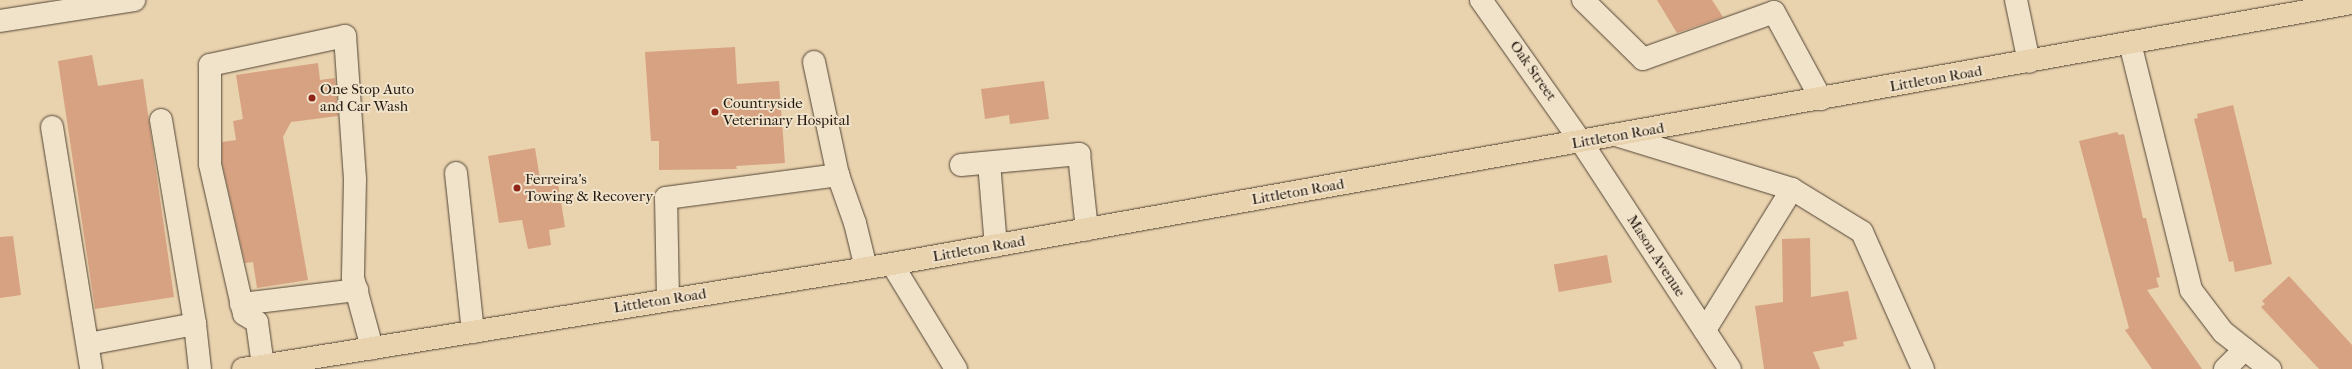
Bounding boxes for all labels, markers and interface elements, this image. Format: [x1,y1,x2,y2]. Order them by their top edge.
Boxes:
street label: Oak Street [1506,37,1560,105]
street label: Littleton Road [1888,62,1984,96]
place label: One Stop Auto and Car Wash [320,80,414,115]
marker: One Stop Auto and Car Wash [307,93,317,103]
place label: Countryside Veterinary Hospital [723,94,850,129]
marker: Countryside Veterinary Hospital [710,107,720,117]
street label: Littleton Road [1570,119,1666,153]
place label: Ferreira's Towing & Recovery [525,170,653,205]
street label: Littleton Road [1250,175,1346,209]
marker: Ferreira's Towing & Recovery [512,183,522,193]
street label: Mason Avenue [1623,212,1689,300]
street label: Littleton Road [931,232,1027,266]
street label: Littleton Road [612,285,708,317]

